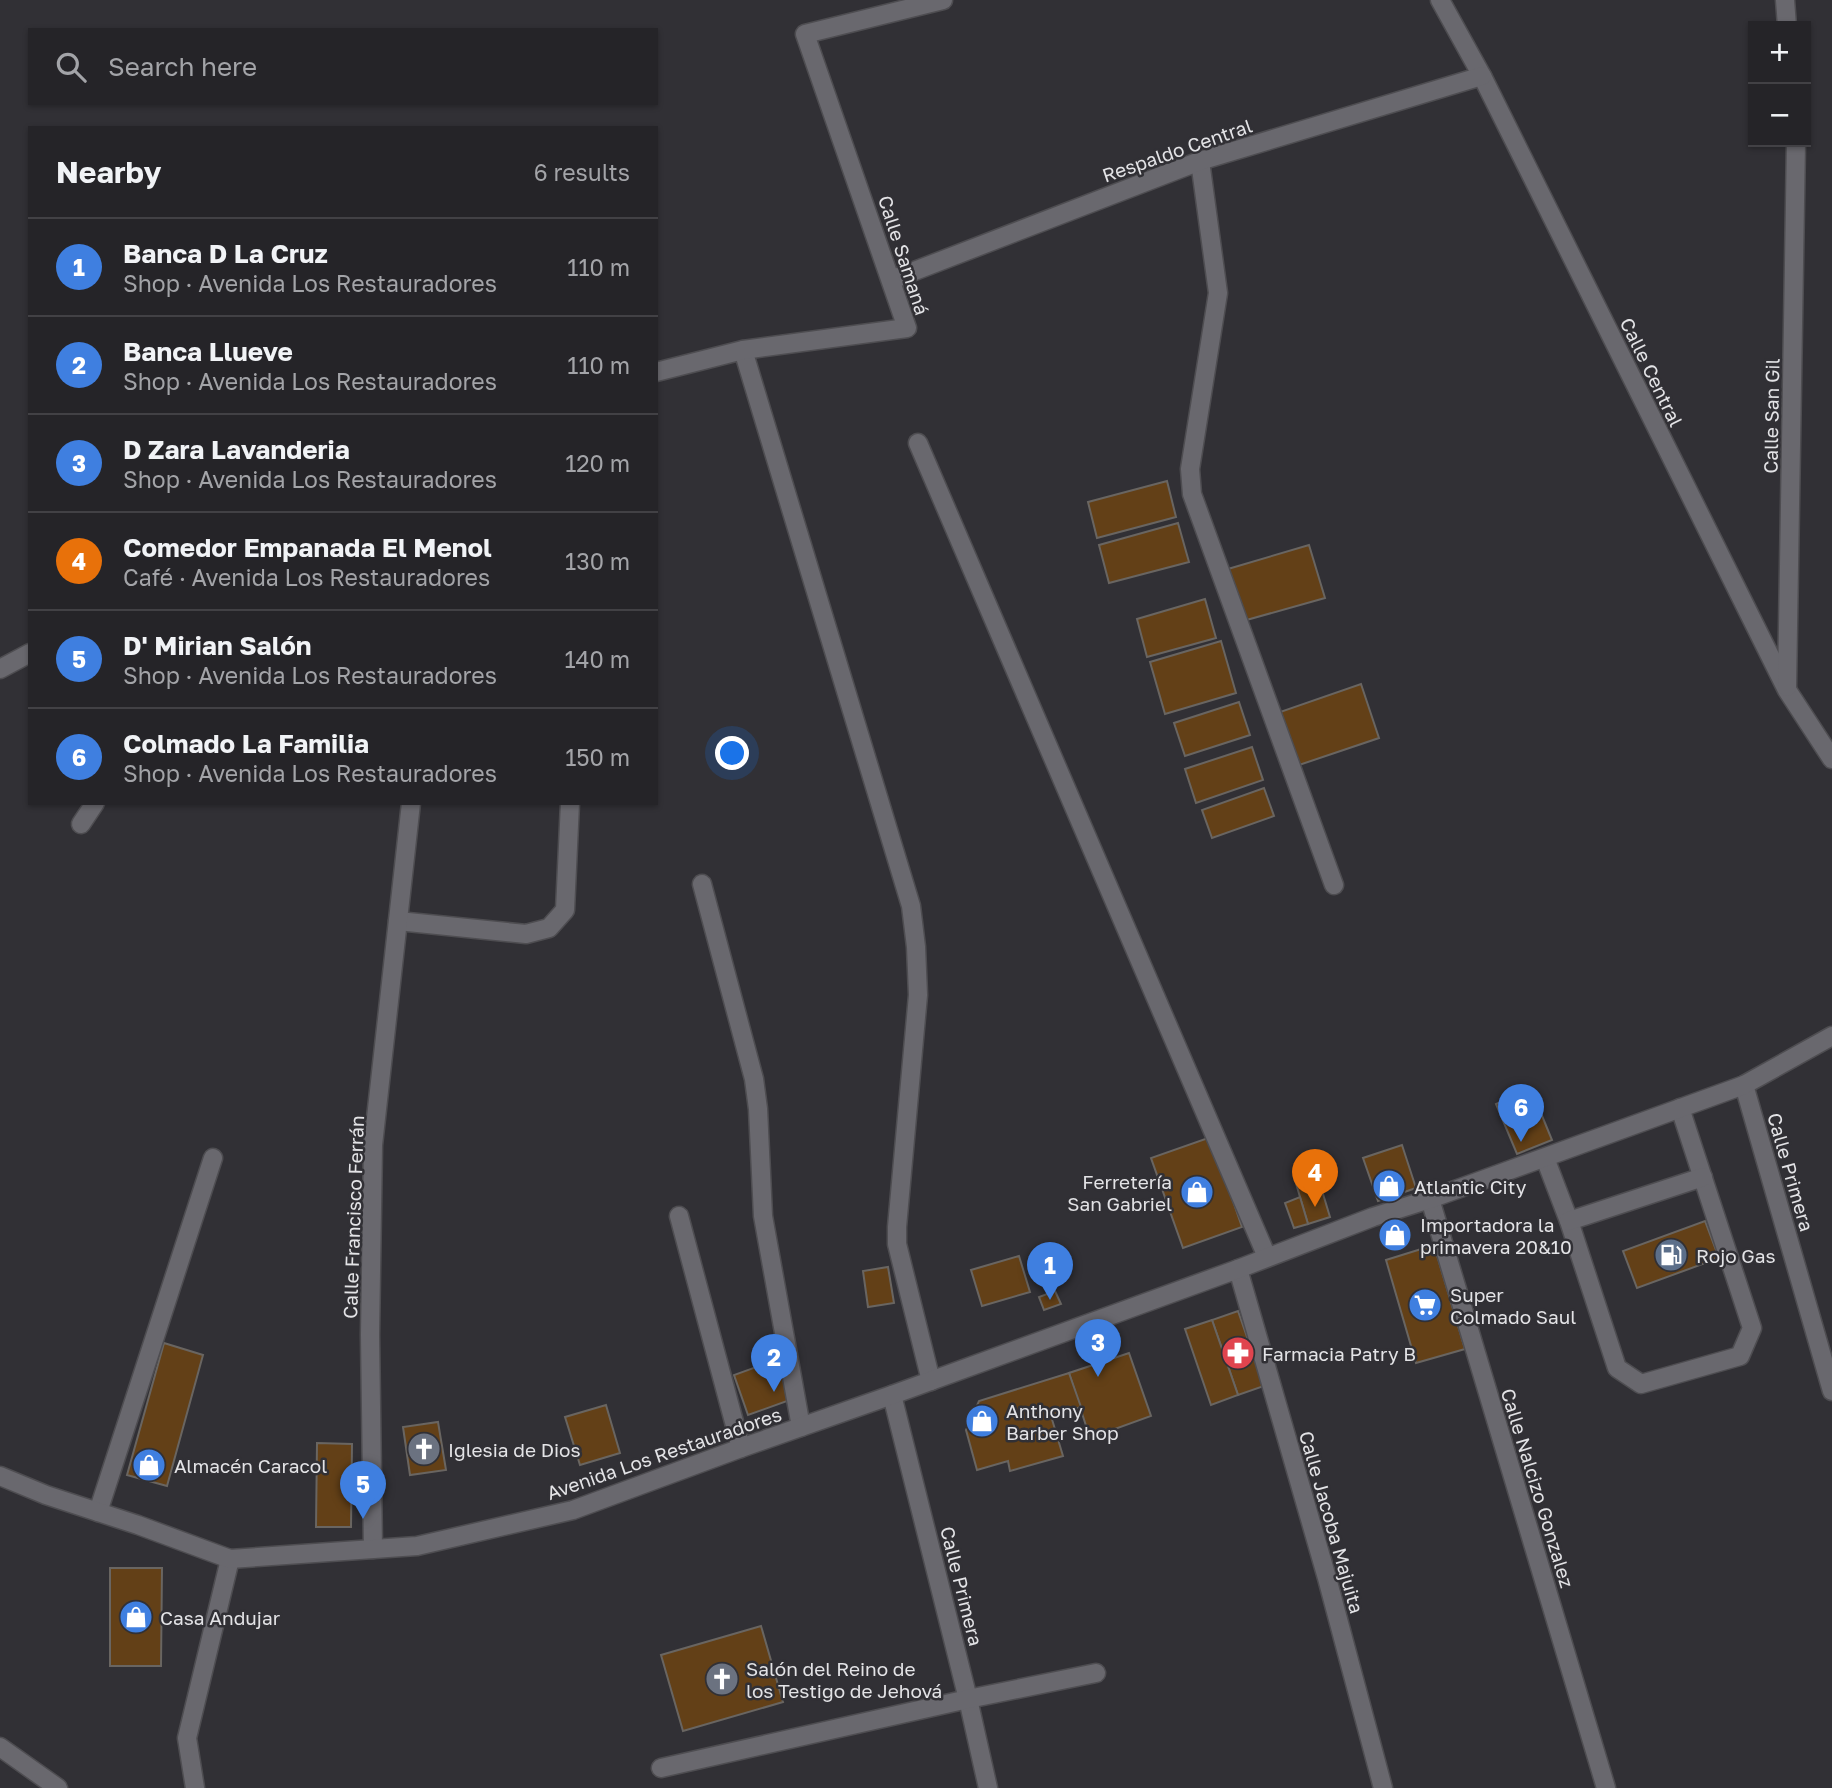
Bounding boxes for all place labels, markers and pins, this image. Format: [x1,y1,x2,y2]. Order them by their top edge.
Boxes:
pin: 6 [1498,1084,1544,1142]
pin: 4 [1292,1149,1338,1207]
shop icon: Atlantic City [1370,1167,1408,1205]
place label: Ferretería San Gabriel [1067,1170,1172,1215]
shop icon: Ferretería San Gabriel [1178,1173,1216,1211]
place label: Atlantic City [1414,1175,1527,1198]
place label: Importadora la primavera 20&10 [1420,1213,1572,1258]
shop icon: Importadora la primavera 20&10 [1376,1216,1414,1254]
fuel station icon: Rojo Gas [1652,1236,1690,1274]
pin: 1 [1027,1242,1073,1300]
place label: Rojo Gas [1696,1244,1776,1267]
place label: Super Colmado Saul [1450,1283,1576,1328]
supermarket icon: Super Colmado Saul [1406,1286,1444,1324]
pin: 3 [1075,1319,1121,1377]
pin: 2 [751,1334,797,1392]
pharmacy icon: Farmacia Patry B [1219,1334,1257,1372]
place label: Farmacia Patry B [1262,1342,1416,1365]
place label: Anthony Barber Shop [1006,1399,1119,1444]
shop icon: Anthony Barber Shop [963,1402,1001,1440]
church icon: Iglesia de Dios [405,1430,443,1468]
place label: Iglesia de Dios [448,1438,581,1461]
shop icon: Almacén Caracol [130,1446,168,1484]
place label: Almacén Caracol [174,1454,327,1477]
pin: 5 [340,1461,386,1519]
shop icon: Casa Andujar [117,1598,155,1636]
place label: Casa Andujar [160,1606,281,1629]
place label: Salón del Reino de los Testigo de Jehová [746,1657,942,1702]
church icon: Salón del Reino de los Testigo de Jehová [703,1660,741,1698]

